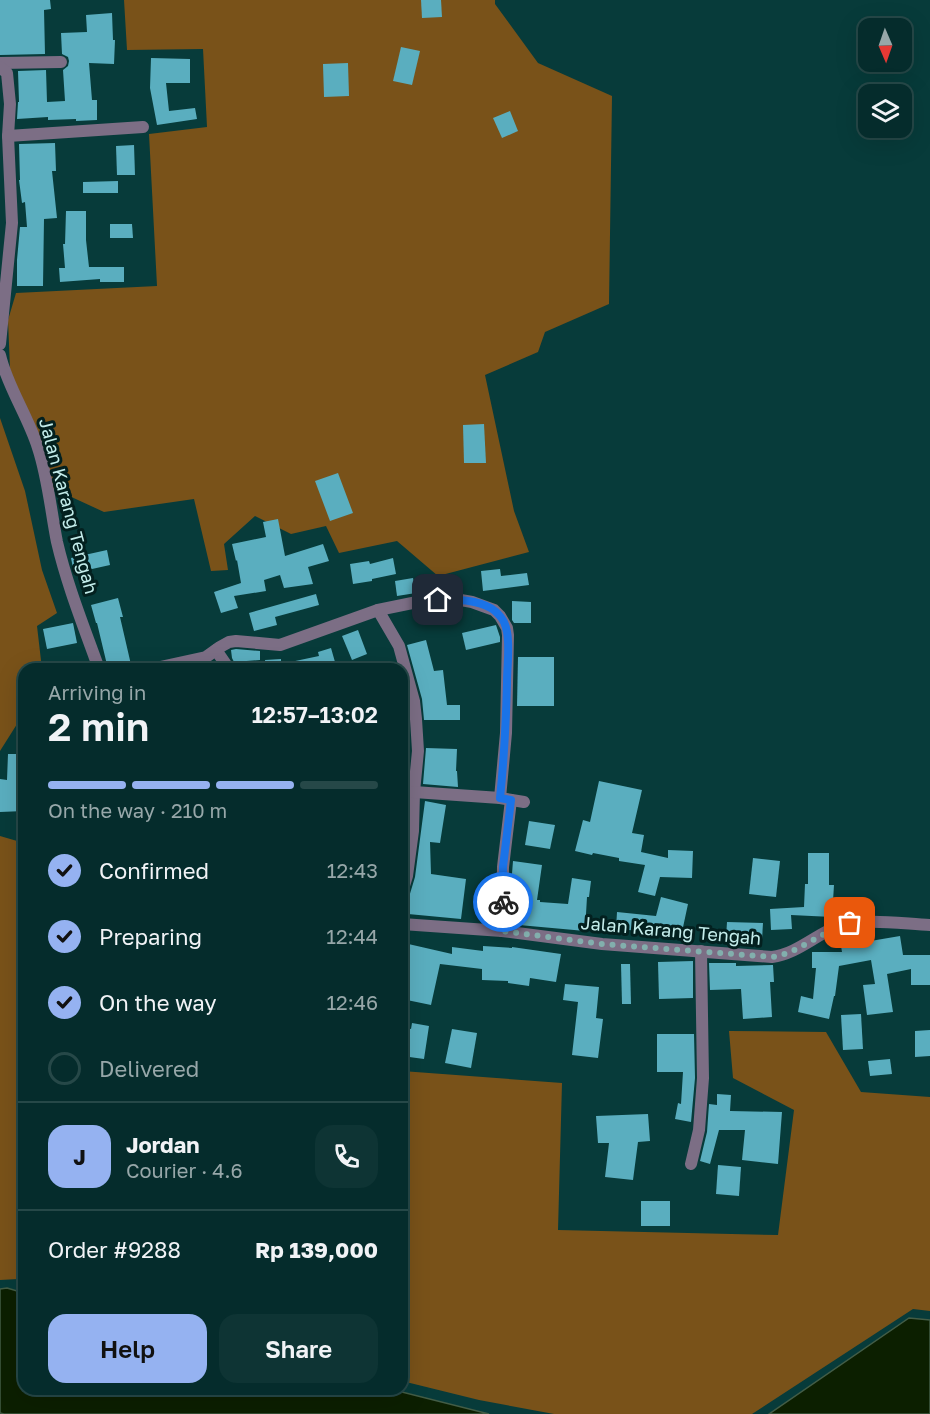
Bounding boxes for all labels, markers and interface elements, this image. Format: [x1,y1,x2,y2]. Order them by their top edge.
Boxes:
north arrow [858,18,912,72]
map controls [858,18,912,138]
button: layers [858,84,912,138]
street label: Jalan Karang Tengah [35,416,103,596]
pin [412,574,463,625]
icon: home [421,583,454,616]
text: Arriving in [48,680,146,704]
text: 12:57–13:02 [252,701,378,728]
text: 2 min [48,703,149,750]
text: On the way · 210 m [48,798,227,822]
icon: check [48,854,81,887]
text: Confirmed [99,857,209,884]
text: 12:43 [327,858,378,882]
courier [473,872,533,932]
icon: bike [487,886,520,919]
pin [824,897,875,948]
icon: bag [833,906,866,939]
street label: Jalan Karang Tengah [580,911,762,949]
icon: check [48,920,81,953]
text: Preparing [99,923,202,950]
text: 12:44 [326,924,378,948]
icon: check [48,986,81,1019]
text: On the way [99,989,217,1016]
text: 12:46 [326,990,378,1014]
text: Delivered [99,1055,199,1082]
button: phone [315,1125,378,1188]
text: Jordan [126,1131,200,1158]
text: J [73,1143,86,1170]
text: Courier · 4.6 [126,1158,243,1182]
text: Order #9288 [48,1236,181,1263]
text: Rp 139,000 [255,1236,378,1263]
button: Help [48,1314,207,1383]
button: Share [219,1314,378,1383]

